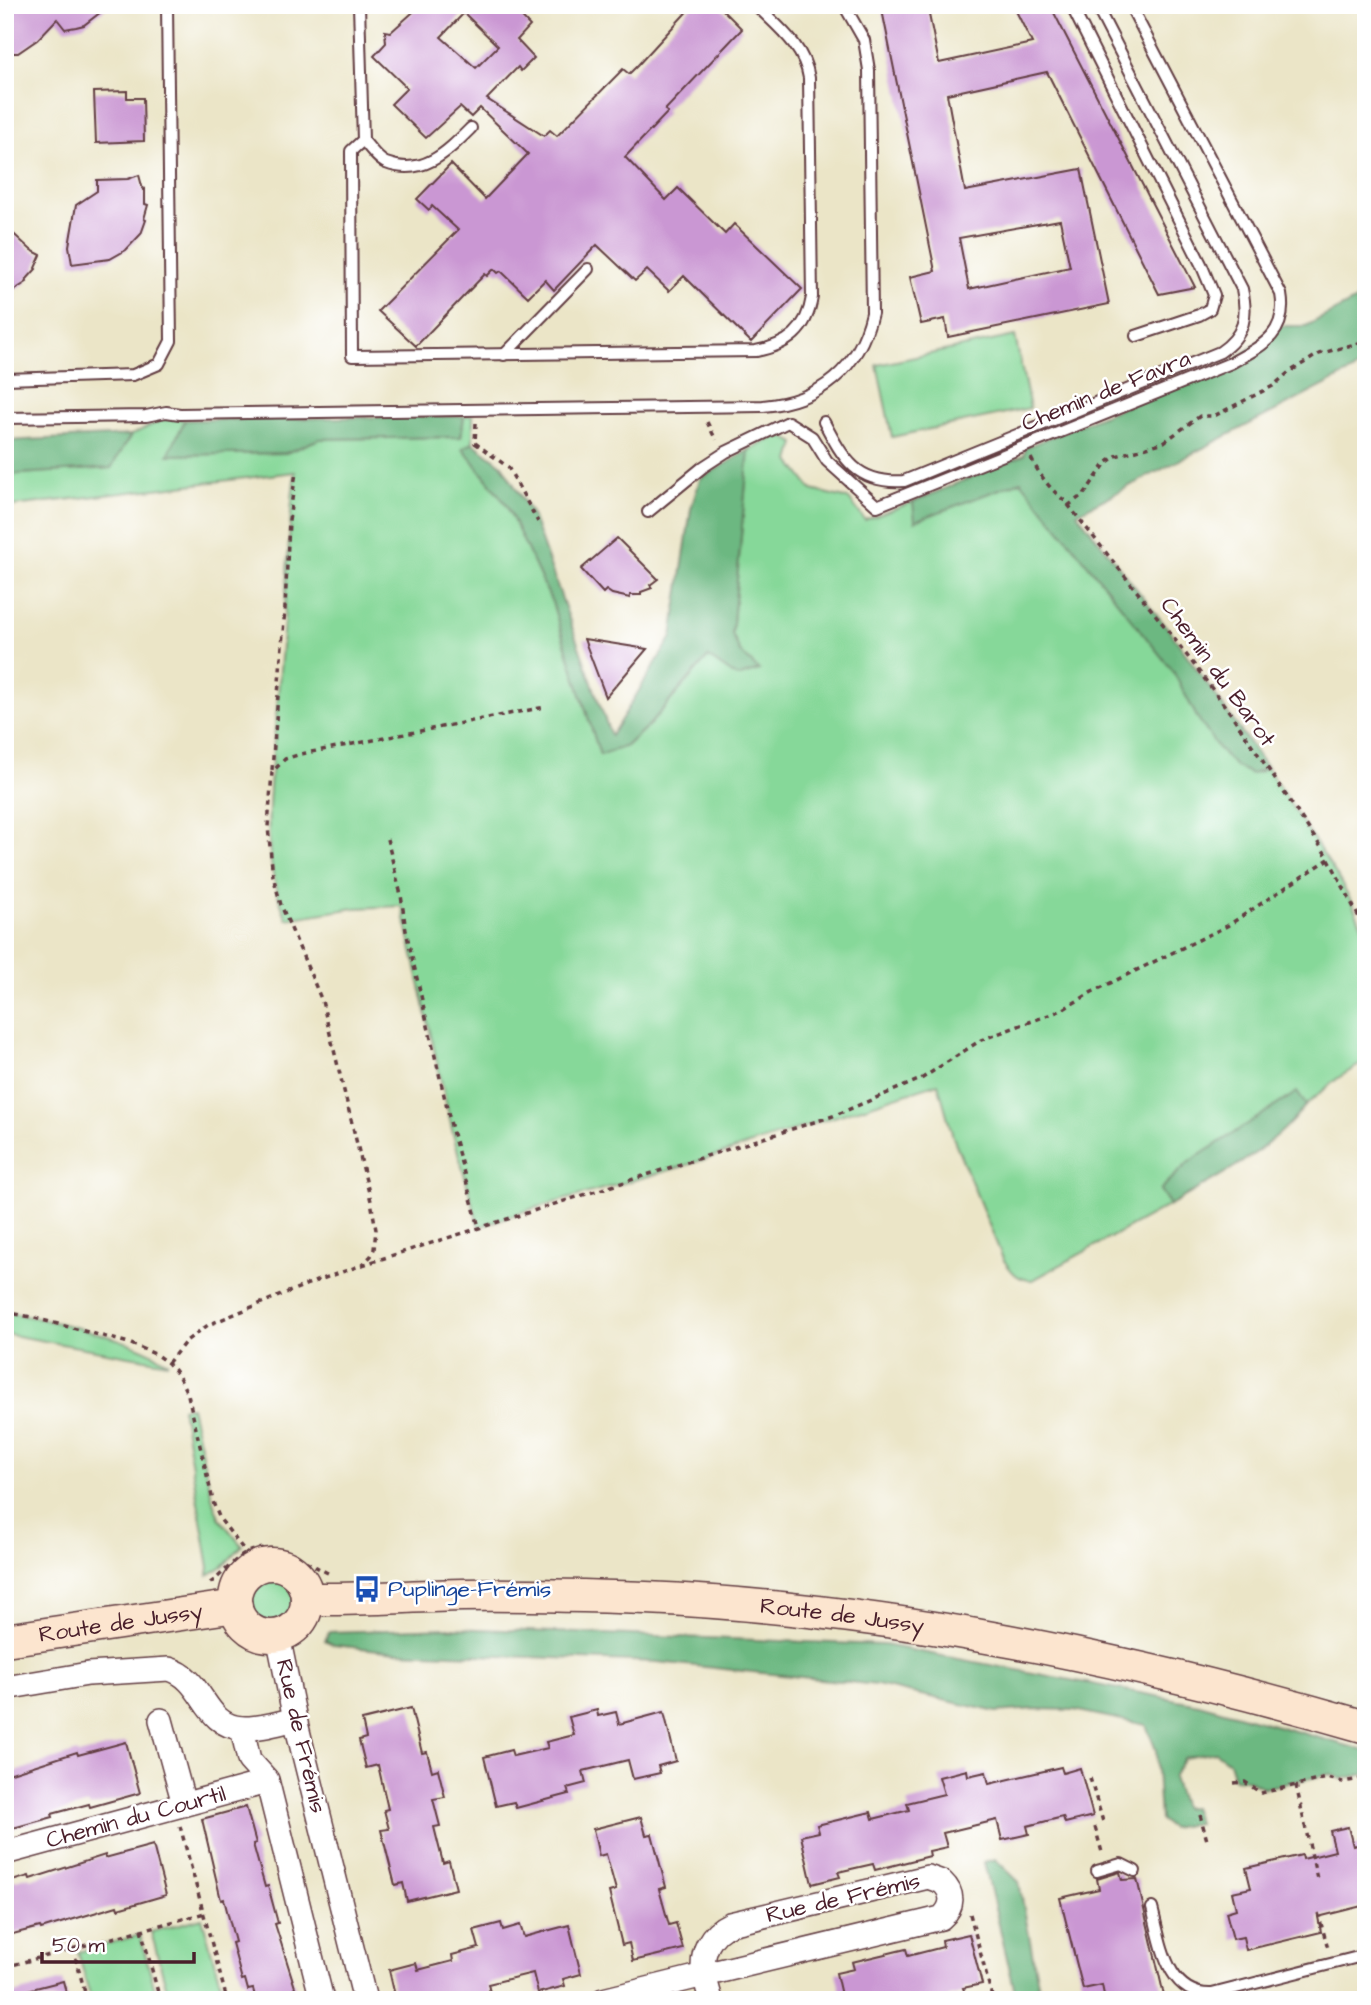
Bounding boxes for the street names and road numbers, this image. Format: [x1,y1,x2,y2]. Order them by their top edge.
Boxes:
street label: Chemin de Favra [1017,342,1196,439]
street label: Chemin du Barot [1153,591,1284,754]
street label: Route de Jussy [759,1590,927,1643]
street label: Route de Jussy [37,1595,205,1651]
street label: Rue de Frémis [268,1656,334,1816]
street label: Chemin du Courtil [43,1778,229,1856]
street label: Rue de Frémis [763,1865,923,1931]

